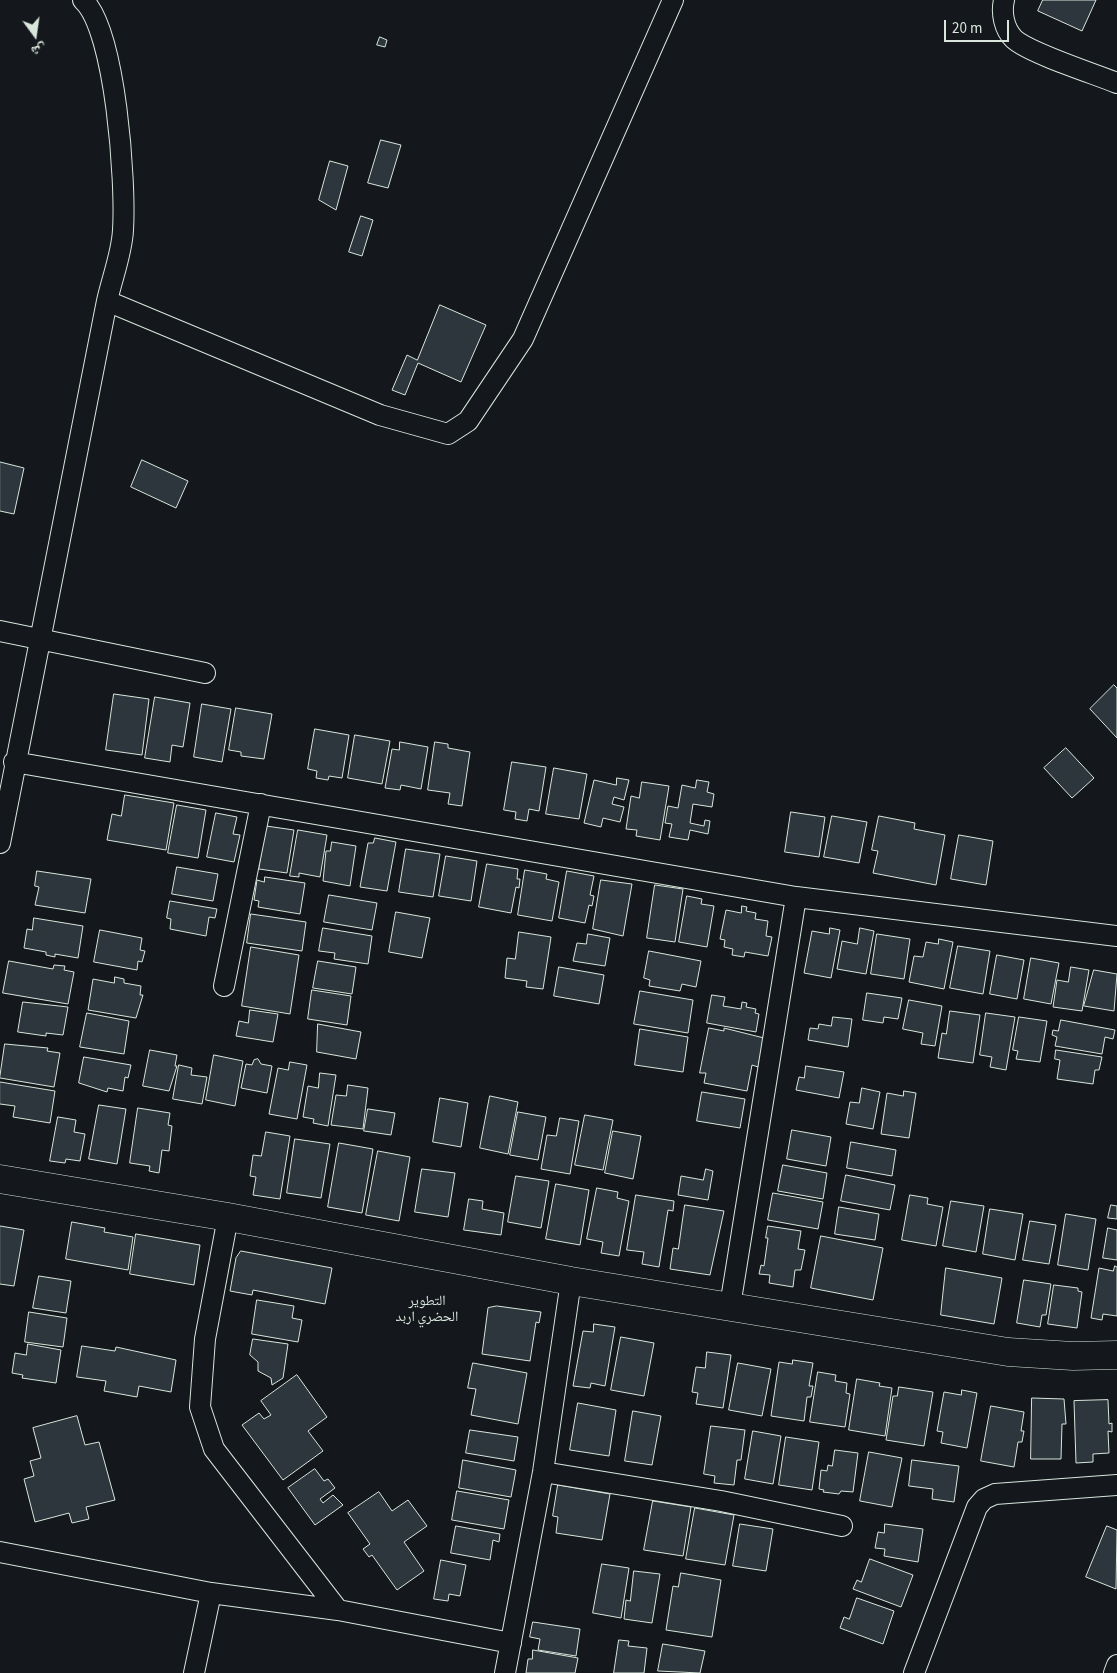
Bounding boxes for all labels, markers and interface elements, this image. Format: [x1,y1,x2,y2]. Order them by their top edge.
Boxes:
north arrow [10,10,60,60]
scale bar [947,10,1012,42]
text: 20 m [952,18,982,39]
text: ش [29,38,48,61]
district label: التطوير الحضري اربد [396,1294,458,1326]

